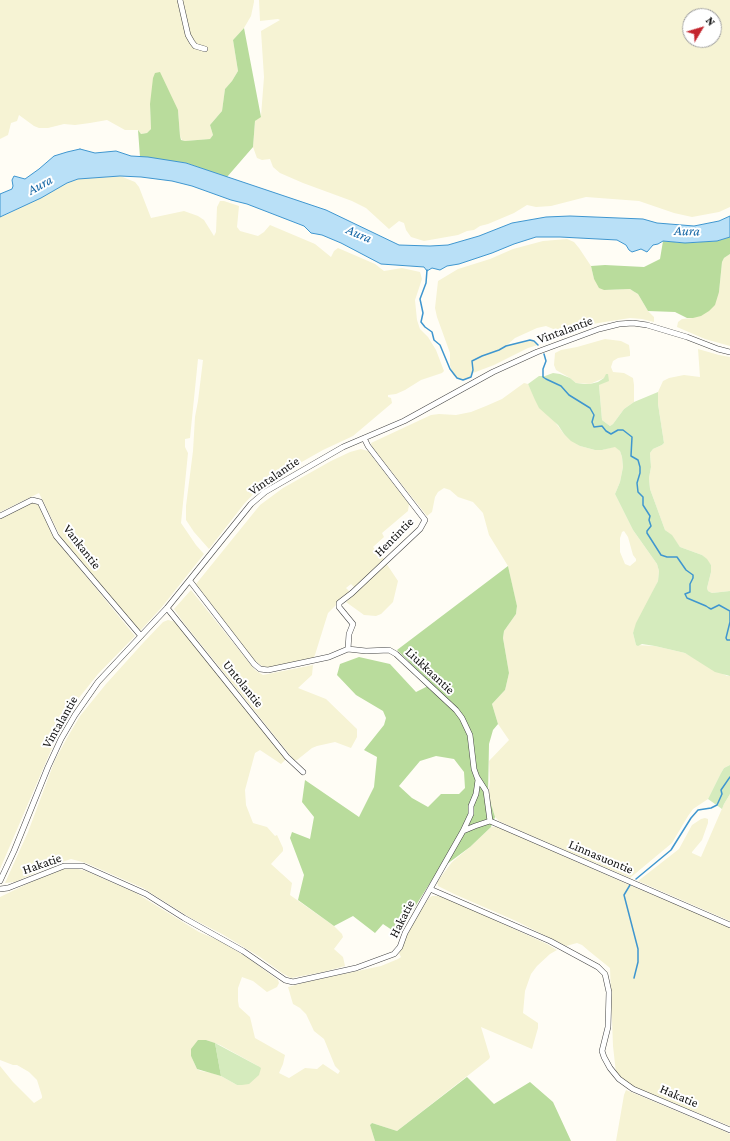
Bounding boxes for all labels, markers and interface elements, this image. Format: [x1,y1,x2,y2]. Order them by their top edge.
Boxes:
north arrow [682,8,722,48]
text: N [704,15,718,28]
water label: Aura [25,171,55,199]
water label: Aura [344,221,374,247]
water label: Aura [674,222,700,240]
street label: Vintalantie [535,313,595,347]
street label: Vintalantie [246,453,302,499]
street label: Hentintie [371,514,417,560]
street label: Vankantie [60,522,104,572]
street label: Liukkaantie [402,644,458,698]
street label: Untolantie [219,657,267,711]
street label: Vintalantie [39,693,81,751]
street label: Linnasuontie [566,836,636,878]
street label: Hakatie [20,850,64,878]
street label: Hakatie [386,898,418,940]
street label: Hakatie [657,1081,701,1111]

